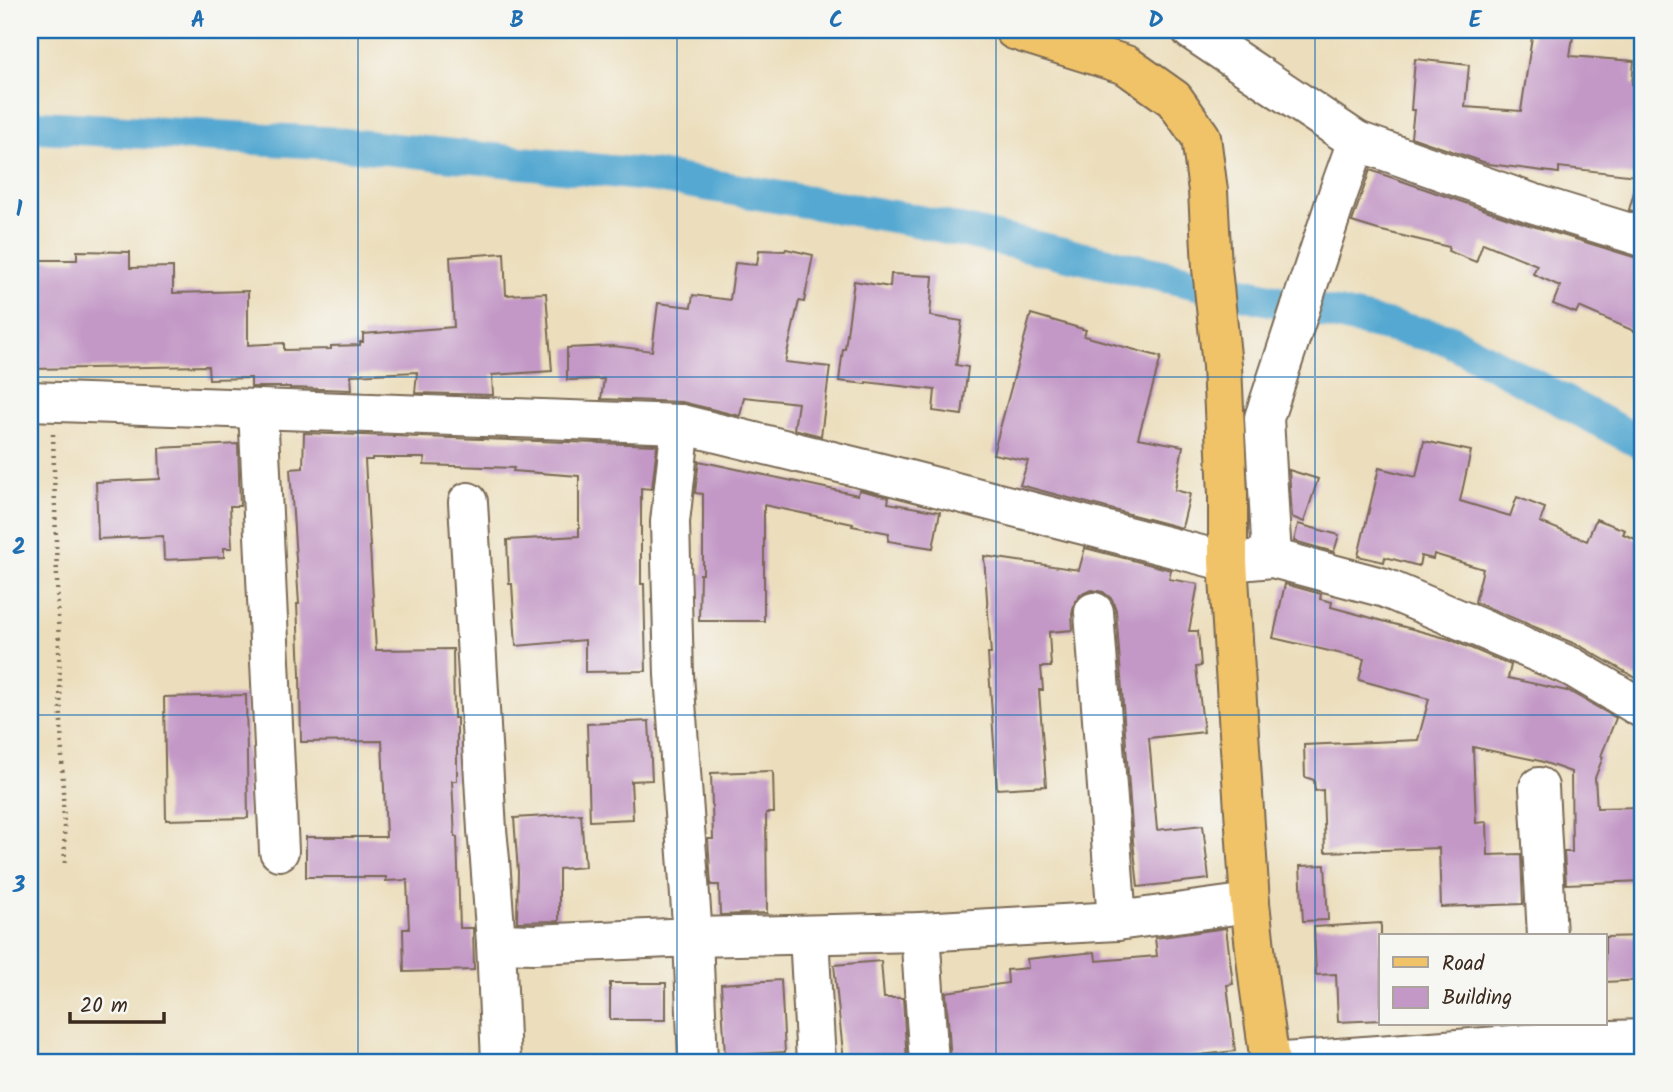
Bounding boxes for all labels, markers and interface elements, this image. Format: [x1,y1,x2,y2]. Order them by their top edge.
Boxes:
text: A [191,3,205,39]
text: B [510,3,524,39]
text: C [829,3,843,39]
text: D [1148,3,1164,39]
text: E [1469,3,1483,39]
text: 1 [16,192,23,228]
text: 2 [12,530,26,566]
text: 3 [12,868,26,904]
legend [1379,934,1606,1026]
text: Road [1442,948,1485,981]
scale bar [70,980,164,1024]
text: Building [1442,982,1512,1015]
text: 20 m [80,990,128,1023]

